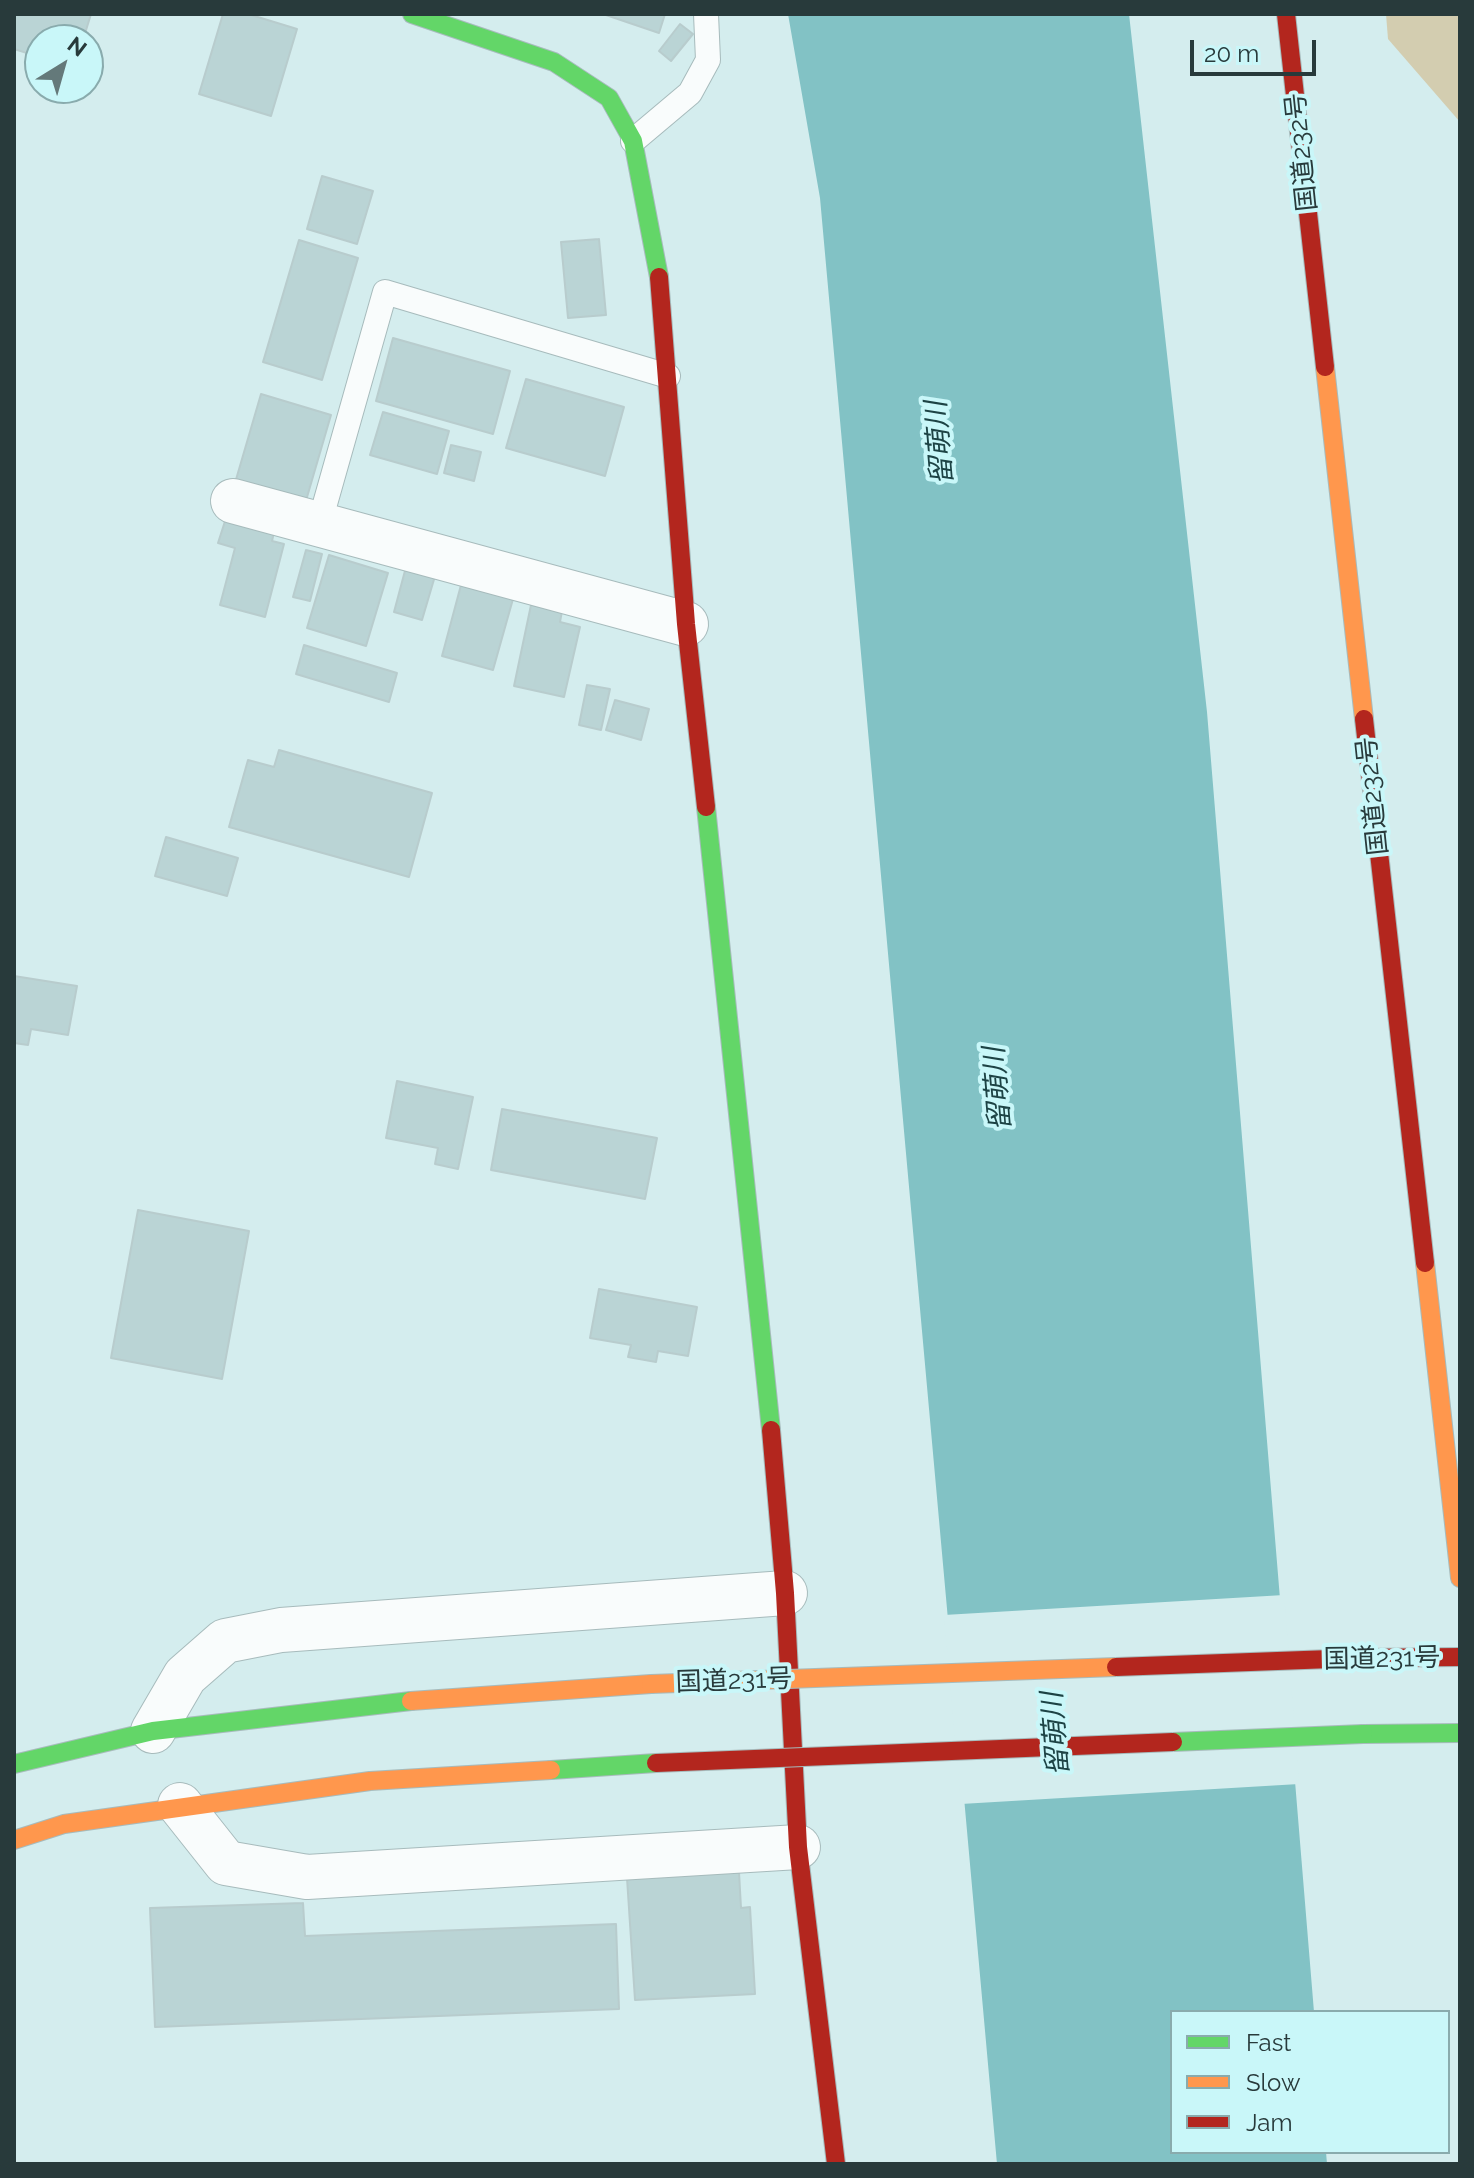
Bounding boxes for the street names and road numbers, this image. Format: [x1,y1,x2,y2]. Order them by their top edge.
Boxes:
street label: 国道232号 [1280,91,1324,213]
street label: 国道232号 [1351,735,1395,857]
street label: 国道231号 [1323,1642,1441,1676]
street label: 国道231号 [675,1663,793,1699]

